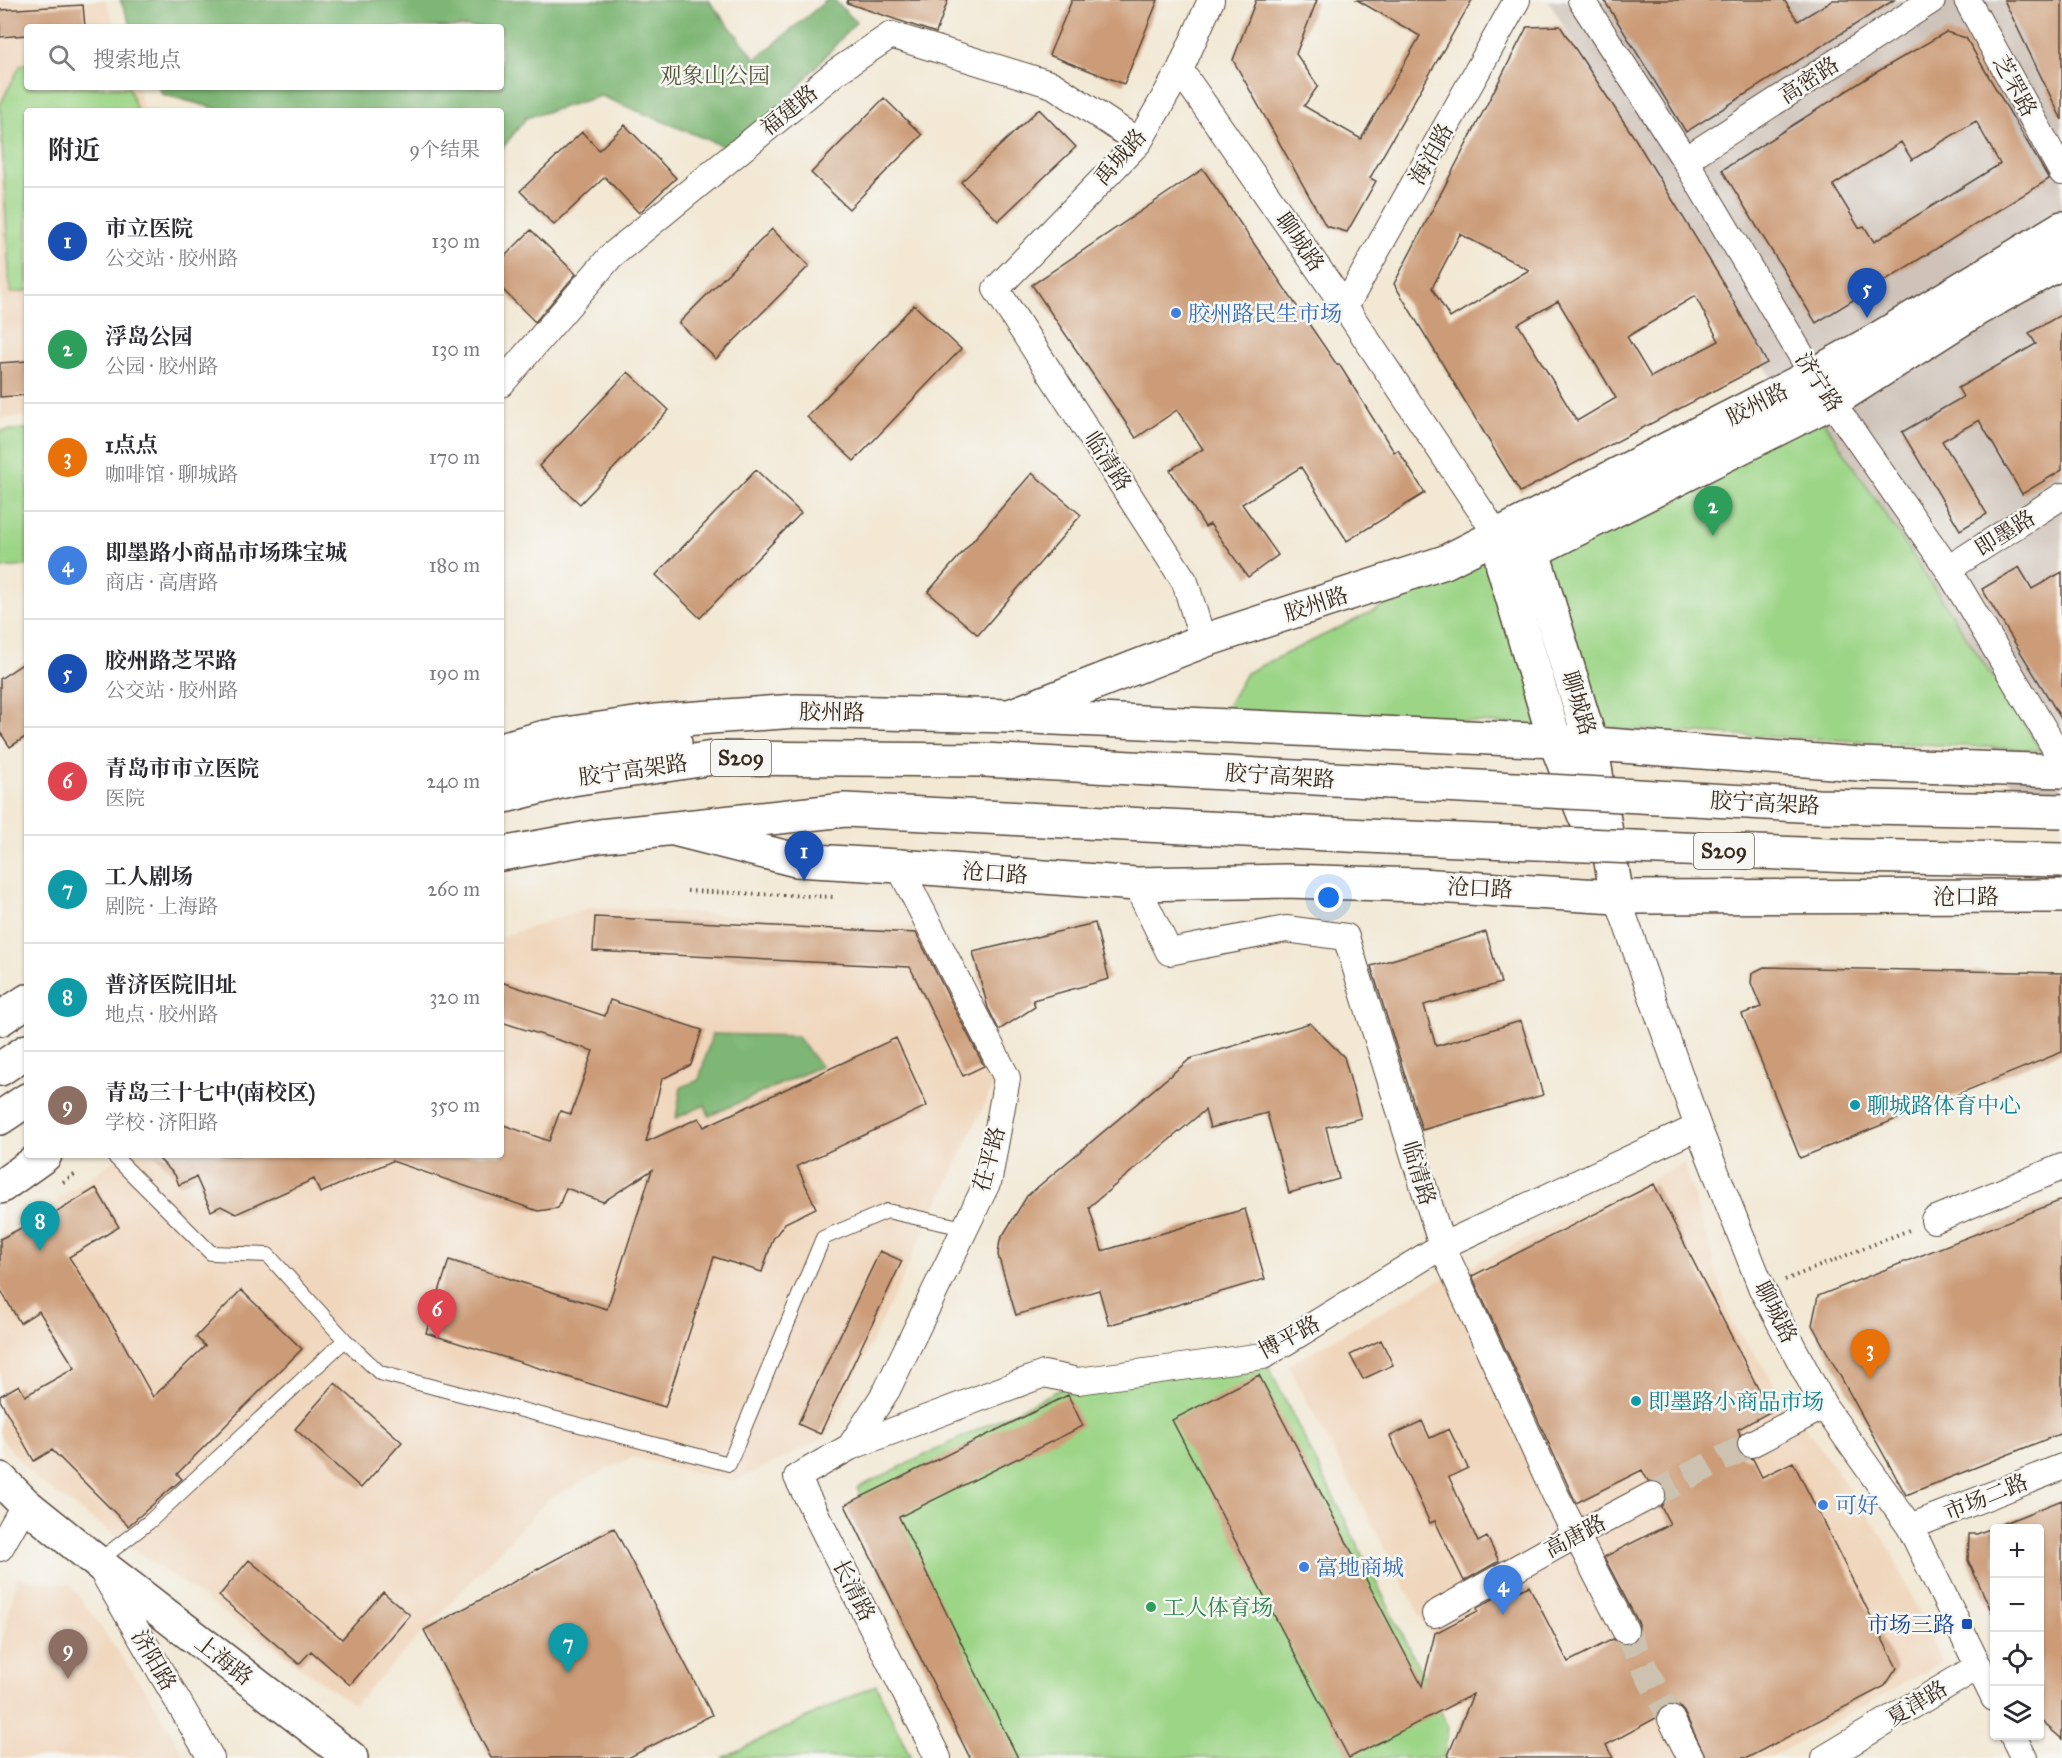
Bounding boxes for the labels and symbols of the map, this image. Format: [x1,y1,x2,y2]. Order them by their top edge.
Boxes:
street label: 高密路 [1774,51,1844,109]
street label: 芝罘路 [1987,51,2043,121]
park label: 观象山公园 [660,62,770,89]
street label: 福建路 [755,79,823,141]
street label: 海泊路 [1403,119,1459,189]
street label: 禹城路 [1088,123,1152,191]
street label: 聊城路 [1270,207,1330,277]
pin: 5 [1848,268,1886,318]
place label: 胶州路民生市场 [1188,300,1342,327]
marker: 胶州路民生市场 [1169,306,1183,320]
street label: 济宁路 [1790,347,1848,417]
street label: 胶州路 [1721,377,1793,431]
street label: 临清路 [1079,426,1137,496]
pin: 2 [1694,486,1732,536]
street label: 即墨路 [1970,504,2040,562]
street label: 胶州路 [1280,581,1352,627]
street label: 聊城路 [1556,667,1602,739]
street label: 胶州路 [799,698,865,726]
road number: S209 [711,740,771,776]
street label: 胶宁高架路 [577,749,689,791]
street label: 胶宁高架路 [1224,759,1336,793]
street label: 胶宁高架路 [1709,787,1821,819]
pin: 1 [784,832,824,881]
road number: S209 [1694,833,1754,869]
street label: 沧口路 [961,857,1029,889]
street label: 沧口路 [1446,873,1514,903]
your location [1314,883,1343,912]
street label: 沧口路 [1933,883,1999,910]
place label: 聊城路体育中心 [1867,1092,2021,1119]
marker: 聊城路体育中心 [1848,1098,1862,1112]
street label: 茌平路 [967,1124,1011,1194]
street label: 临清路 [1396,1137,1442,1209]
pin: 8 [20,1202,60,1251]
street label: 聊城路 [1749,1276,1803,1348]
pin: 6 [418,1290,456,1339]
street label: 博平路 [1254,1310,1324,1364]
pin: 3 [1850,1330,1890,1379]
place label: 即墨路小商品市场 [1648,1388,1824,1415]
marker: 即墨路小商品市场 [1629,1394,1643,1408]
street label: 市场二路 [1940,1468,2032,1526]
place label: 可好 [1835,1492,1879,1519]
marker: 可好 [1816,1498,1830,1512]
street label: 高唐路 [1540,1509,1610,1563]
street label: 长清路 [827,1554,881,1626]
place label: 富地商城 [1316,1554,1404,1581]
marker: 富地商城 [1297,1560,1311,1574]
pin: 4 [1484,1566,1522,1615]
place label: 工人体育场 [1163,1594,1273,1621]
marker: 工人体育场 [1144,1600,1158,1614]
place label: 市场三路 [1867,1611,1955,1638]
marker: 市场三路 [1960,1617,1974,1631]
pin: 7 [548,1624,588,1673]
street label: 济阳路 [126,1625,182,1695]
street label: 上海路 [190,1629,258,1691]
pin: 9 [48,1630,88,1679]
street label: 夏津路 [1882,1674,1952,1732]

